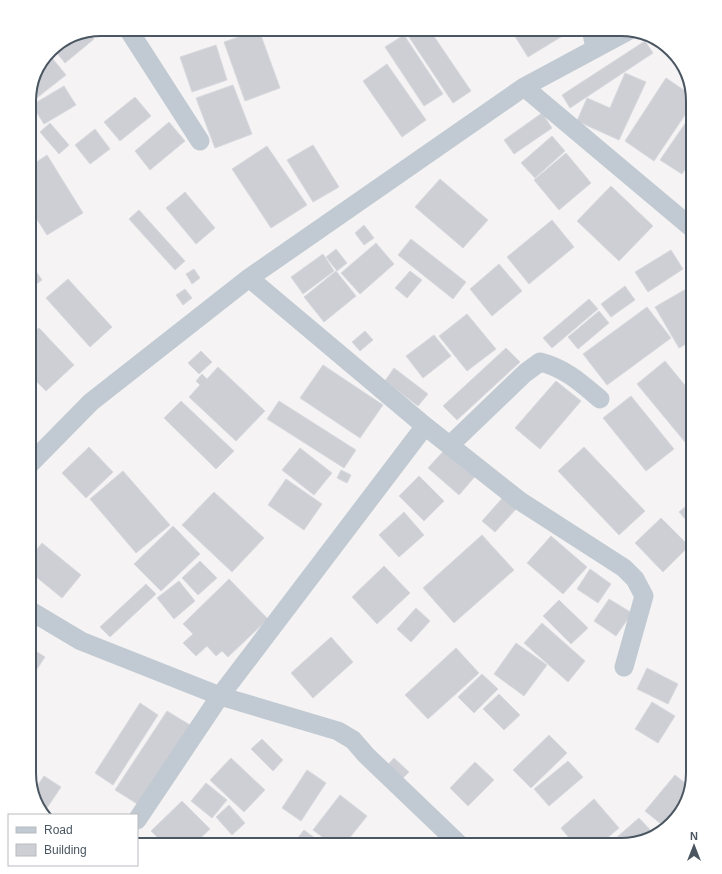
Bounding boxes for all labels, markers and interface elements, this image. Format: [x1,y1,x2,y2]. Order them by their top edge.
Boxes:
legend [8,814,138,866]
text: Road [44,823,73,837]
north arrow [674,826,714,866]
text: N [690,830,698,842]
text: Building [44,843,87,857]

